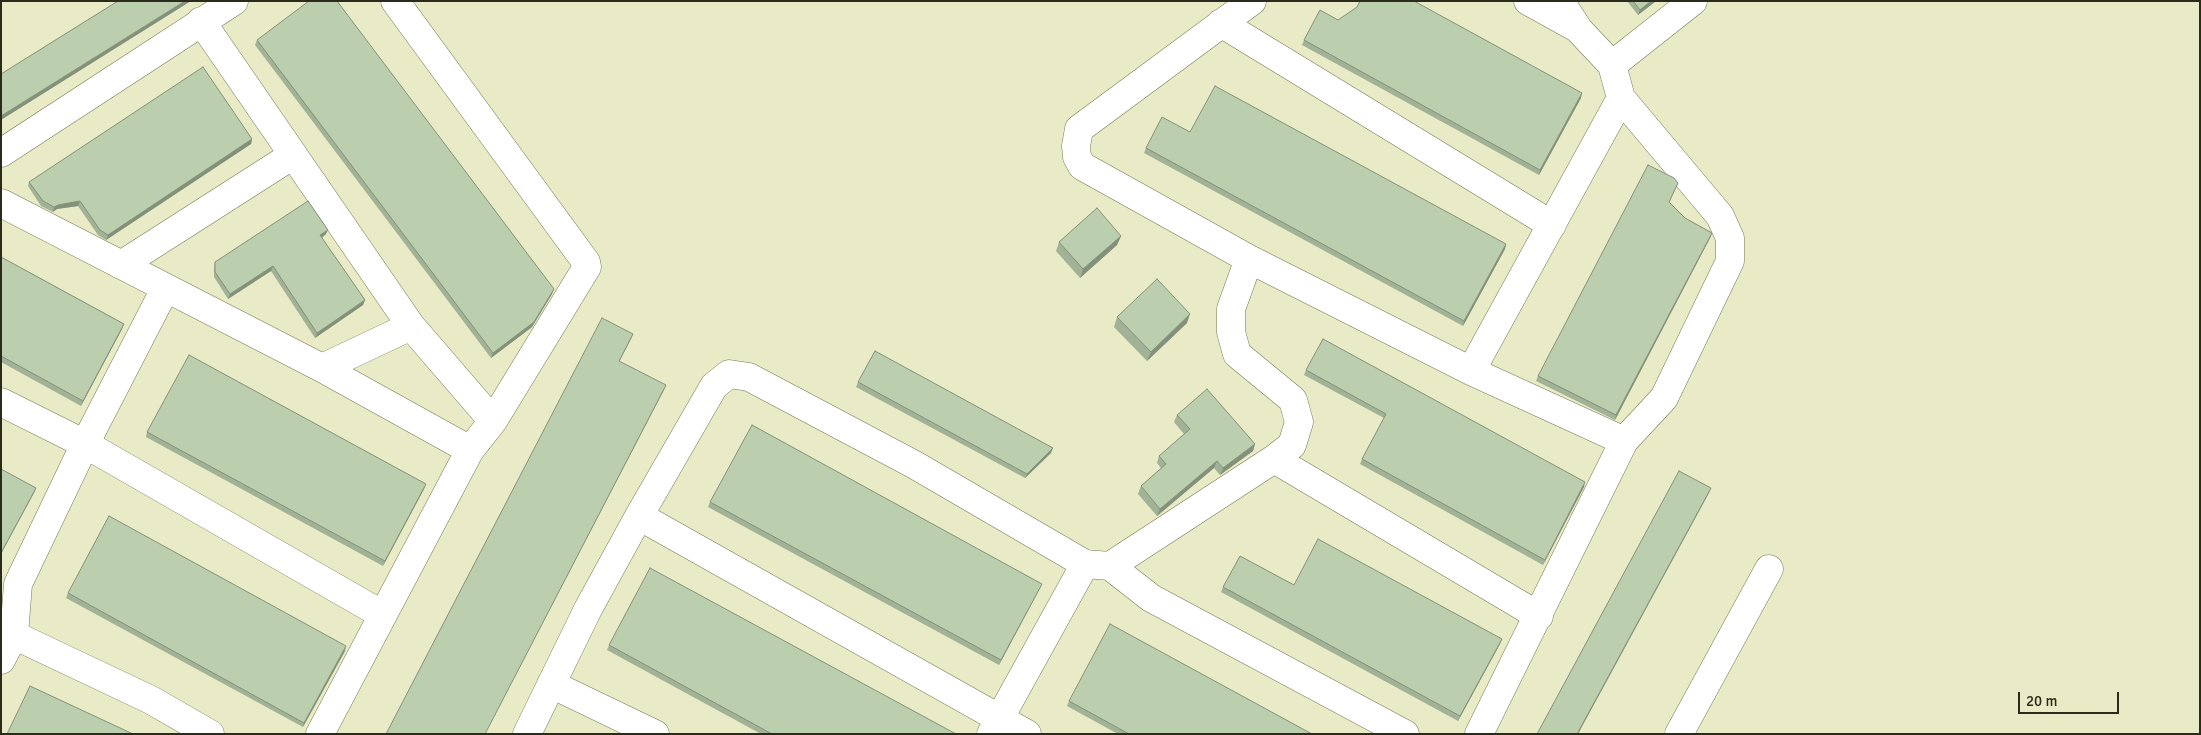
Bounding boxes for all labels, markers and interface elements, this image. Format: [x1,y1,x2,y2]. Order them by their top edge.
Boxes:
scale bar [2021,682,2122,714]
text: 20 m [2026,692,2057,710]

